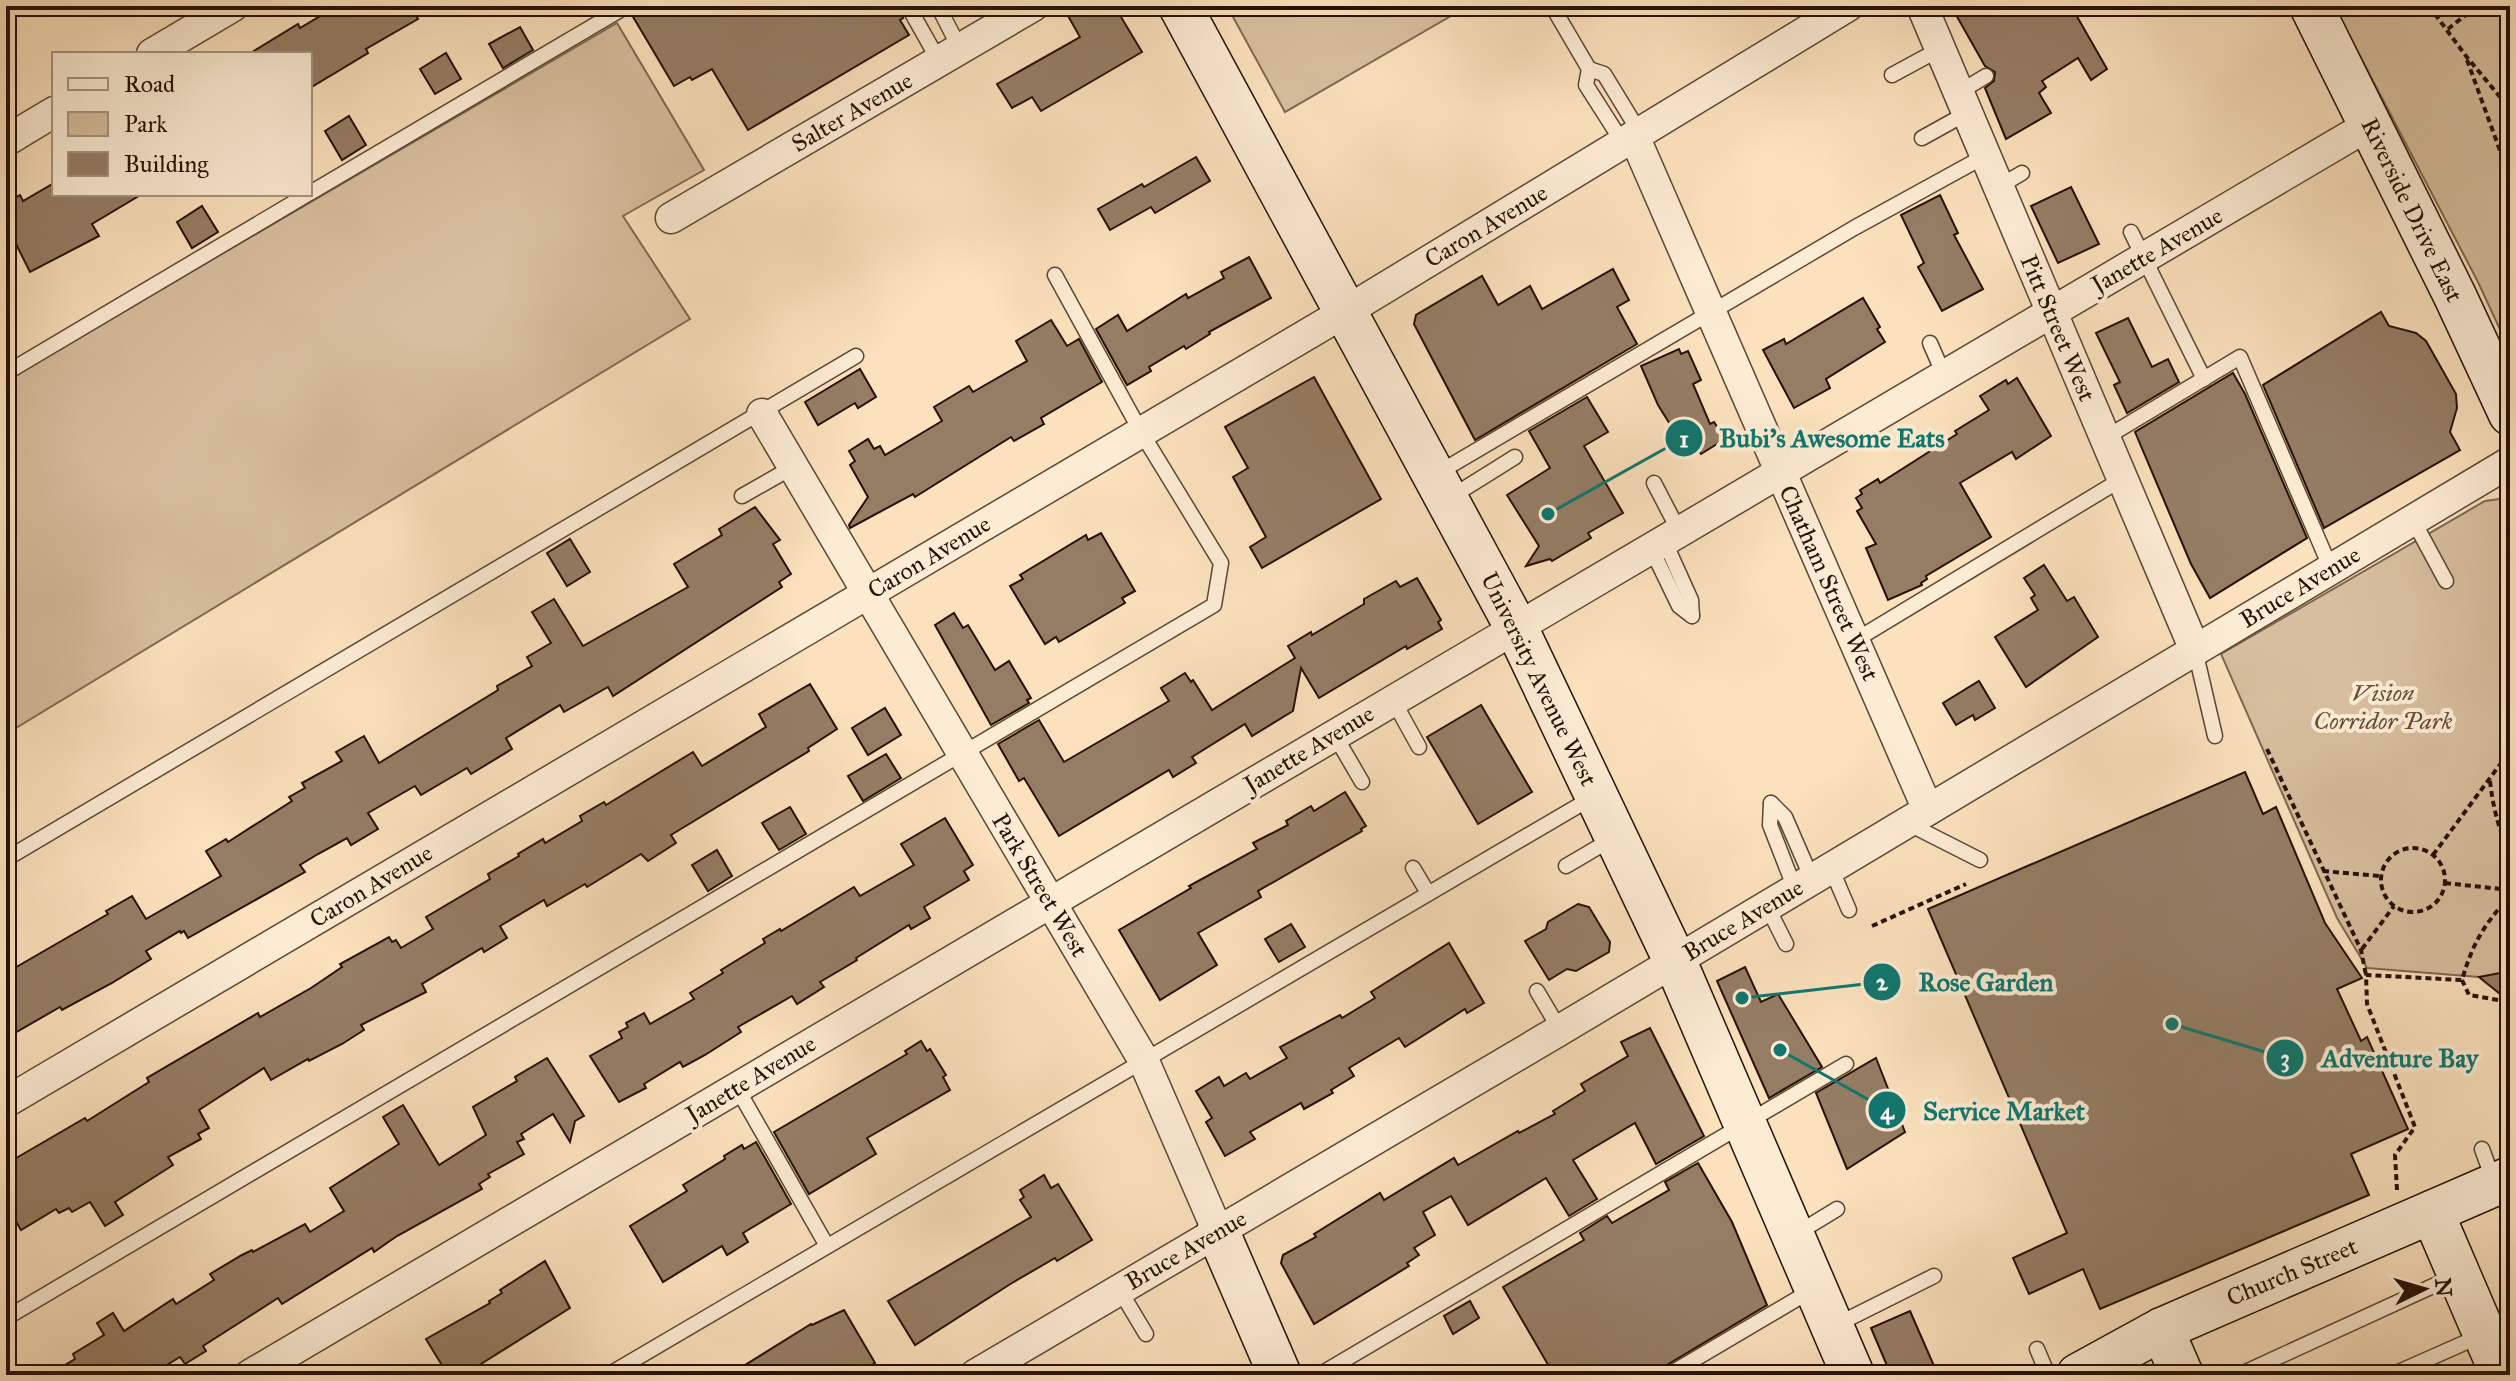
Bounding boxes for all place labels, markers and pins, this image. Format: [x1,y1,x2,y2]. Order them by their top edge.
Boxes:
callout: Bubi's Awesome Eats [1664,413,1961,463]
callout: Rose Garden [1862,957,2069,1007]
callout: Adventure Bay [2265,1033,2494,1083]
callout: Service Market [1867,1085,2101,1135]

